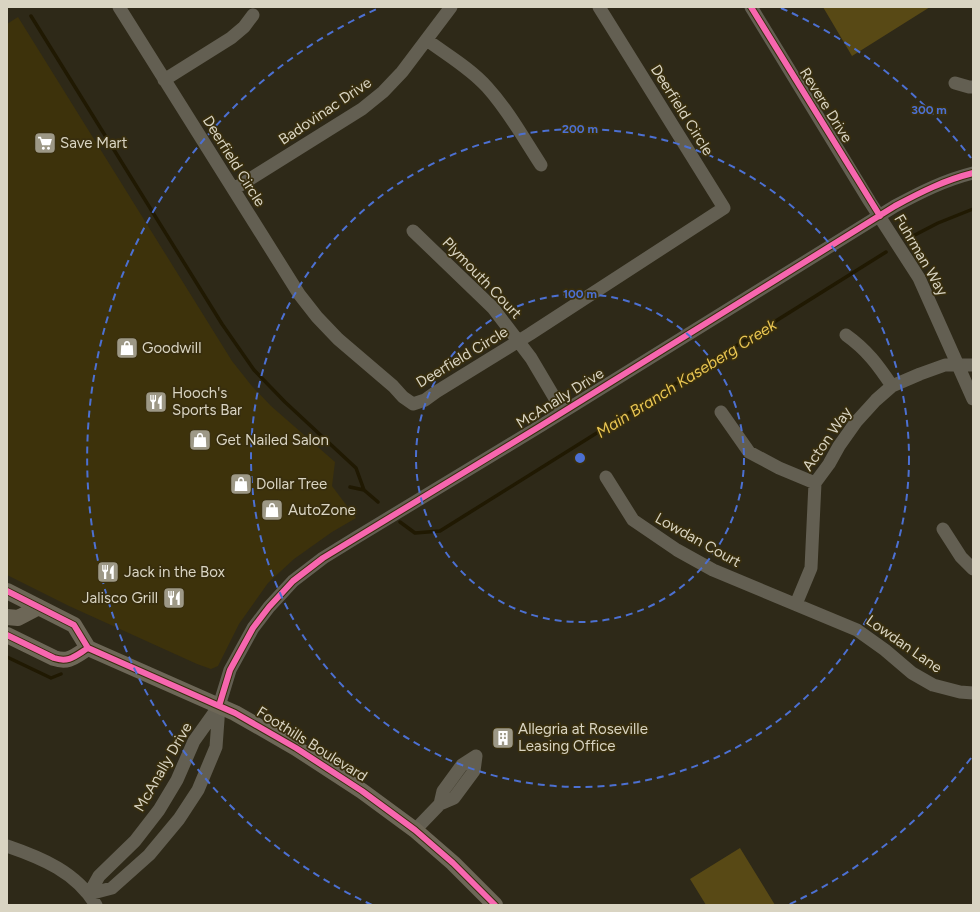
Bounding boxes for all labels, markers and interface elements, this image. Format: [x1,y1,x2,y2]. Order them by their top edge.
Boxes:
street label: Deerfield Circle [647,61,717,159]
street label: Revere Drive [796,64,856,146]
street label: Badovinac Drive [275,73,375,149]
text: 300 m [911,103,947,117]
street label: Deerfield Circle [199,112,269,210]
text: 200 m [562,122,598,136]
supermarket icon: Save Mart [32,130,58,156]
place label: Save Mart [60,134,128,152]
street label: Fuhrman Way [890,211,952,299]
street label: Plymouth Court [439,234,526,323]
text: 100 m [563,287,597,301]
water label: Main Branch Kaseberg Creek [593,314,781,442]
street label: Deerfield Circle [413,323,511,391]
shop icon: Goodwill [114,335,140,361]
place label: Goodwill [142,339,201,357]
street label: McAnally Drive [513,364,607,432]
place label: Hooch's Sports Bar [172,384,242,419]
restaurant icon: Hooch's Sports Bar [143,389,169,415]
street label: Acton Way [798,404,856,474]
shop icon: Get Nailed Salon [187,427,213,453]
place label: Get Nailed Salon [216,431,329,449]
centre of rings [573,451,587,465]
shop icon: Dollar Tree [228,471,254,497]
place label: Dollar Tree [256,475,327,493]
shop icon: AutoZone [259,497,285,523]
place label: AutoZone [288,501,356,519]
street label: Lowdan Court [652,509,744,571]
restaurant icon: Jack in the Box [95,559,121,585]
place label: Jack in the Box [124,563,225,581]
restaurant icon: Jalisco Grill [161,585,187,611]
place label: Jalisco Grill [82,589,158,607]
street label: Lowdan Lane [863,611,945,677]
street label: Foothills Boulevard [253,703,371,785]
street label: McAnally Drive [130,719,196,815]
place label: Allegria at Roseville Leasing Office [518,720,648,755]
building icon: Allegria at Roseville Leasing Office [490,725,516,751]

